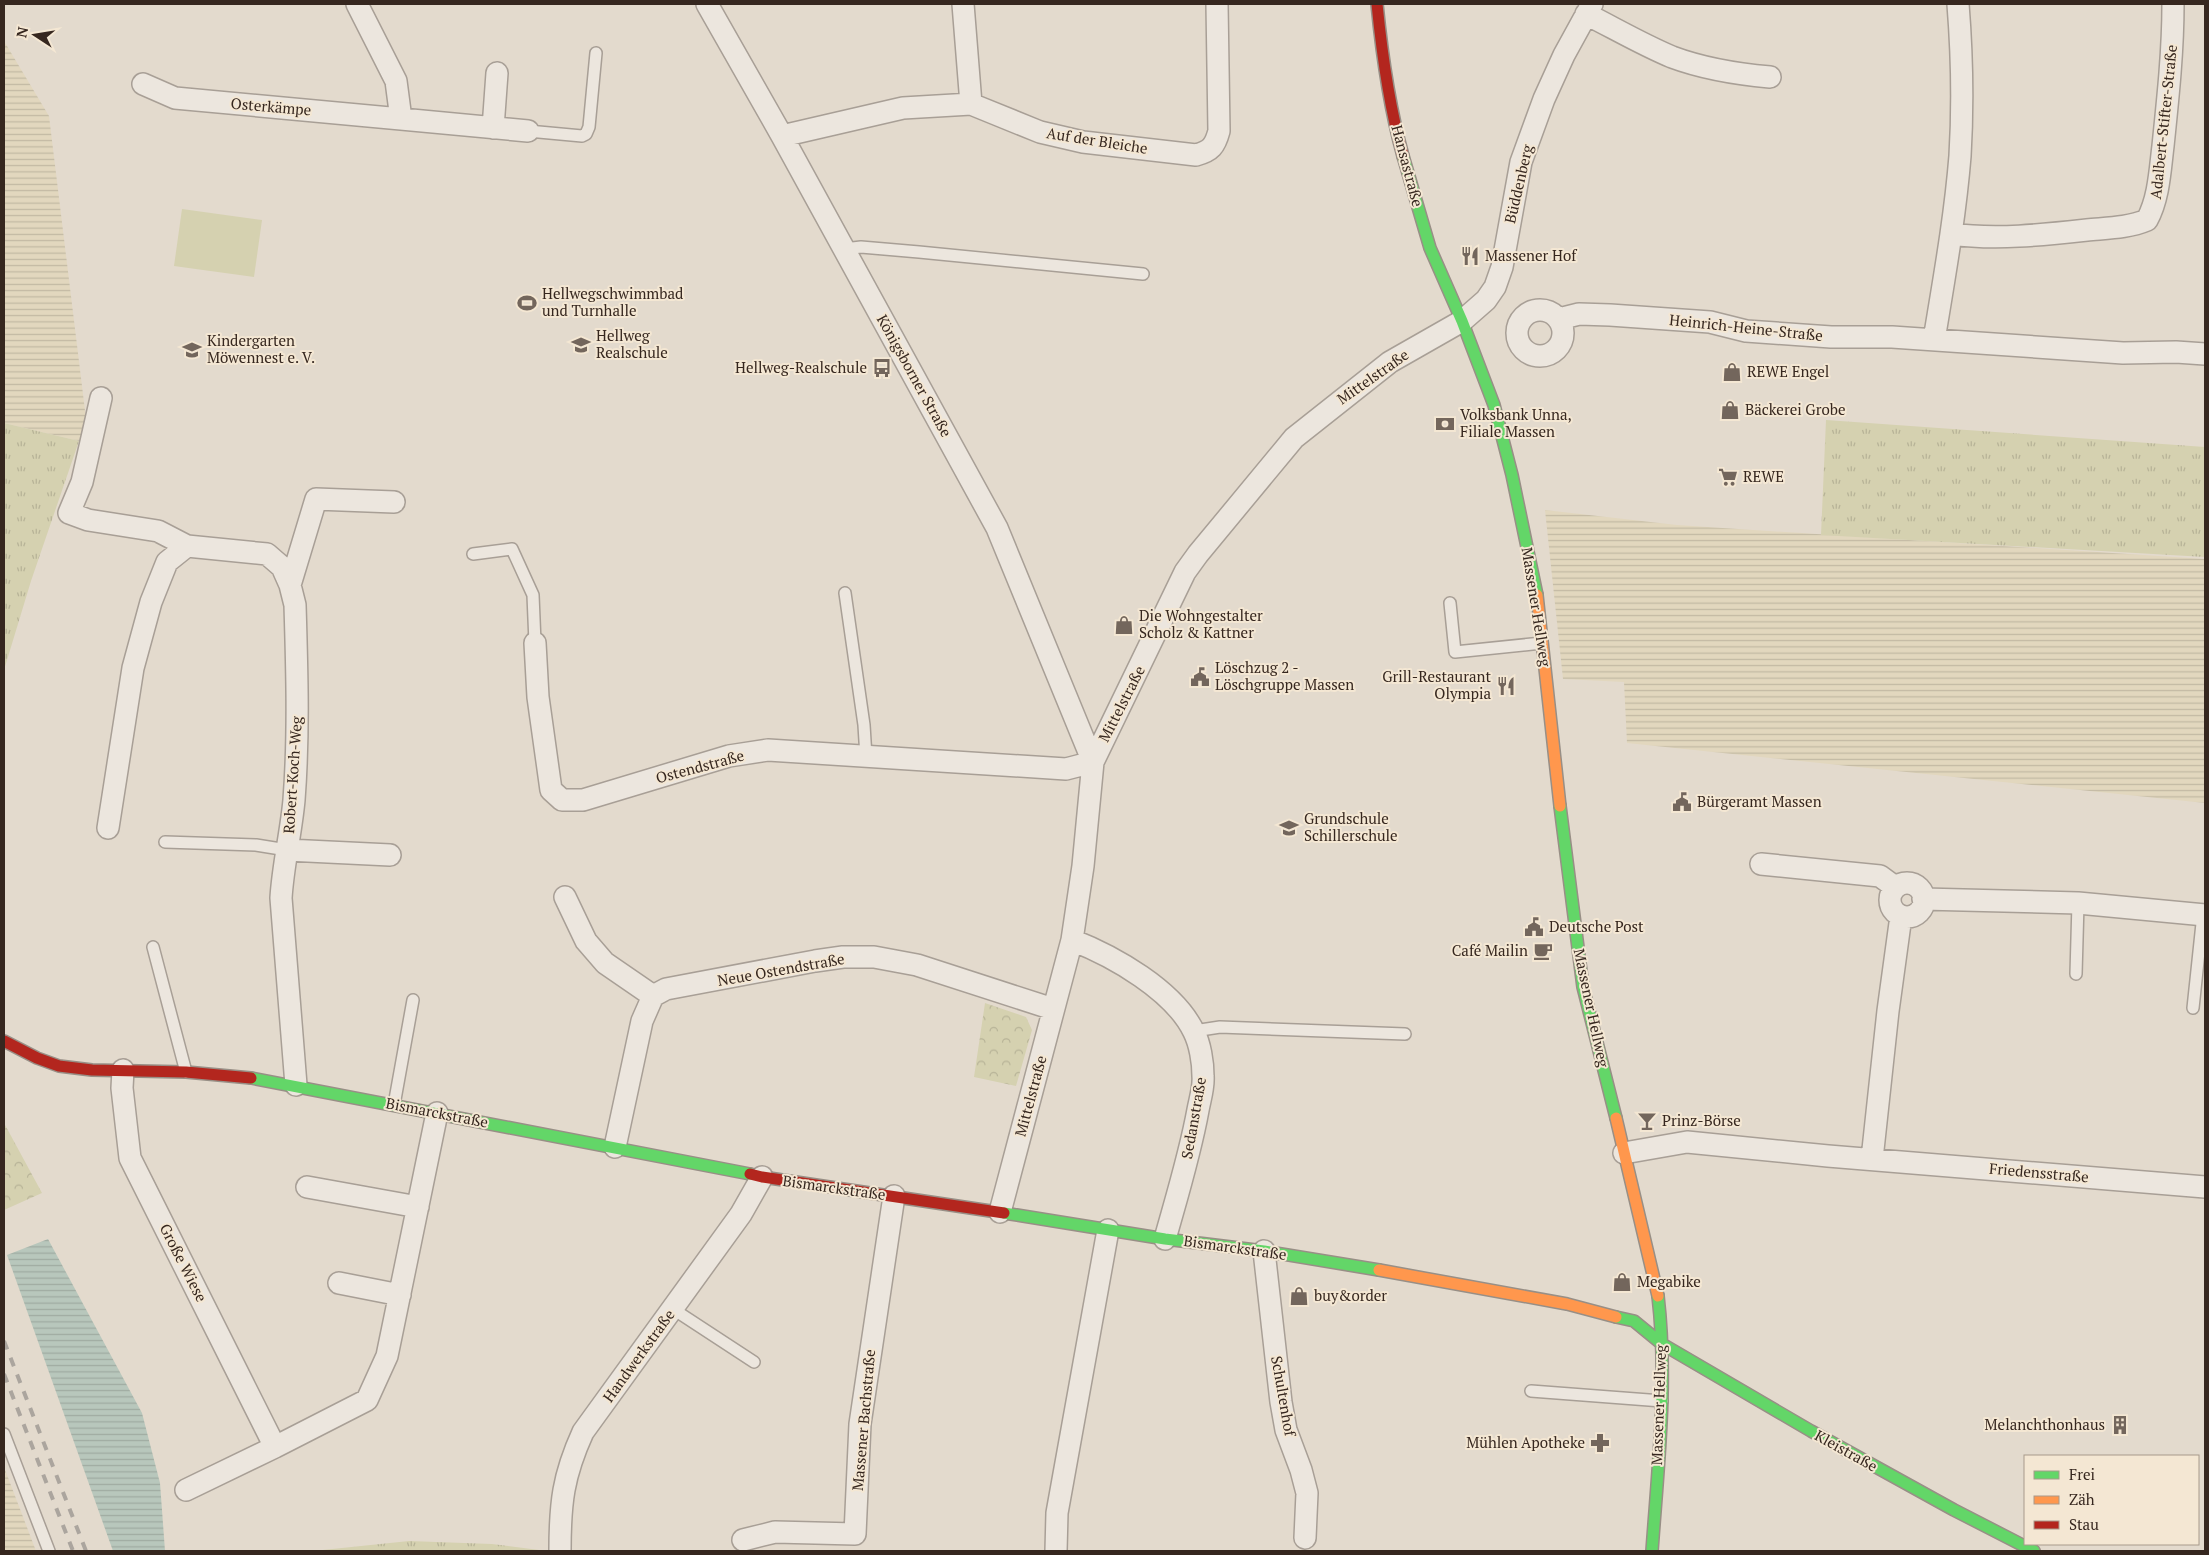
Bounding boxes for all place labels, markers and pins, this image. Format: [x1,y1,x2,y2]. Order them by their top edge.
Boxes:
restaurant icon: Massener Hof [1459,245,1481,267]
place label: Massener Hof [1485,245,1577,265]
place label: Hellwegschwimmbad und Turnhalle [542,283,683,320]
sports icon: Hellwegschwimmbad und Turnhalle [516,292,538,314]
place label: Hellweg Realschule [596,325,668,362]
place label: Kindergarten Möwennest e. V. [207,330,315,367]
school or university icon: Hellweg Realschule [570,334,592,356]
school or university icon: Kindergarten Möwennest e. V. [181,339,203,361]
place label: Hellweg-Realschule [735,357,867,377]
bus stop icon: Hellweg-Realschule [871,357,893,379]
shop icon: REWE Engel [1721,361,1743,383]
place label: REWE Engel [1747,361,1829,381]
shop icon: Bäckerei Grobe [1719,399,1741,421]
place label: Bäckerei Grobe [1745,399,1845,419]
place label: Volksbank Unna, Filiale Massen [1460,404,1572,441]
bank icon: Volksbank Unna, Filiale Massen [1434,413,1456,435]
supermarket icon: REWE [1717,466,1739,488]
place label: REWE [1743,466,1784,486]
place label: Die Wohngestalter Scholz & Kattner [1139,605,1263,642]
shop icon: Die Wohngestalter Scholz & Kattner [1113,614,1135,636]
place label: Löschzug 2 - Löschgruppe Massen [1215,657,1354,694]
public building icon: Löschzug 2 - Löschgruppe Massen [1189,666,1211,688]
place label: Grill-Restaurant Olympia [1382,666,1491,703]
restaurant icon: Grill-Restaurant Olympia [1495,675,1517,697]
public building icon: Bürgeramt Massen [1671,791,1693,813]
place label: Bürgeramt Massen [1697,791,1822,811]
place label: Grundschule Schillerschule [1304,808,1398,845]
school or university icon: Grundschule Schillerschule [1278,817,1300,839]
public building icon: Deutsche Post [1523,916,1545,938]
place label: Deutsche Post [1549,916,1644,936]
place label: Café Mailin [1452,940,1528,960]
cafe icon: Café Mailin [1532,940,1554,962]
bar icon: Prinz-Börse [1636,1110,1658,1132]
place label: Prinz-Börse [1662,1110,1741,1130]
shop icon: Megabike [1611,1271,1633,1293]
place label: Megabike [1637,1271,1701,1291]
shop icon: buy&order [1288,1285,1310,1307]
place label: buy&order [1314,1285,1387,1305]
place label: Melanchthonhaus [1985,1414,2105,1434]
building icon: Melanchthonhaus [2109,1414,2131,1436]
place label: Mühlen Apotheke [1466,1432,1585,1452]
pharmacy icon: Mühlen Apotheke [1589,1432,1611,1454]

